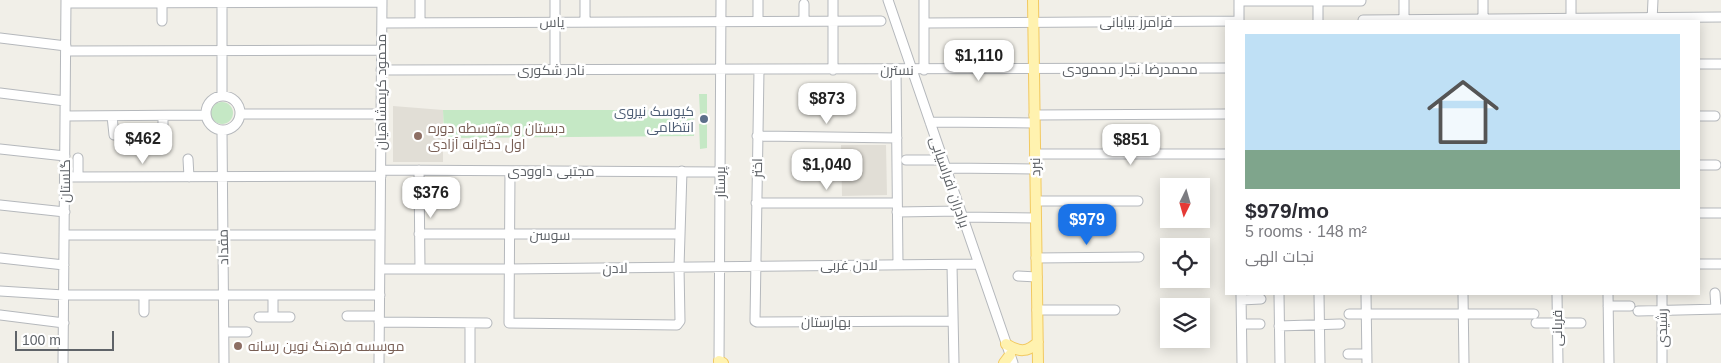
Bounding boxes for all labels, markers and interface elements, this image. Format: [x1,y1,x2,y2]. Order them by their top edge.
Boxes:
street label: یاس [540,14,565,30]
street label: فرامرز بیابانی [1099,14,1173,30]
street label: محمود کریمشاهیان [373,34,389,150]
pin: $1,110 [938,39,1020,82]
text: $1,110 [955,47,1003,64]
street label: محمدرضا نجار محمودی [1062,61,1198,77]
street label: نادر شکوری [517,62,585,78]
street label: نسترن [880,62,914,78]
icon: home [1418,67,1508,157]
pin: $873 [797,82,857,125]
text: $873 [809,90,845,107]
place label: کیوسک نیروی انتظامی [614,103,694,135]
marker: کیوسک نیروی انتظامی [698,113,710,125]
place label: دبستان و متوسطه دوره اول دخترانه آزادی [428,120,565,153]
pin: $462 [113,122,173,165]
pin: $851 [1101,124,1161,166]
text: $462 [125,130,161,147]
marker: دبستان و متوسطه دوره اول دخترانه آزادی [412,130,424,142]
text: $851 [1113,131,1149,148]
street label: برادران افراسیابی [927,134,973,230]
pin: $1,040 [786,148,868,191]
text: $1,040 [803,156,851,173]
street label: نبرد [1027,157,1043,177]
street label: اختر [749,158,765,179]
street label: گلستان [57,159,73,203]
street label: مجتبی داوودی [507,163,595,179]
street label: پرستار [712,166,730,199]
pin: $376 [401,176,461,219]
north arrow [1160,178,1210,228]
map controls [1160,178,1210,348]
text: $376 [413,184,449,201]
text: $979/mo [1245,199,1329,222]
pin: $979 [1057,204,1117,246]
text: $979 [1069,211,1105,228]
text: 5 rooms · 148 m² [1245,223,1367,240]
street label: سوسن [530,227,570,243]
street label: مقداد [215,229,231,265]
button: locate [1160,238,1210,288]
text: نجات الهی [1245,248,1314,265]
street label: لادن غربی [820,257,878,273]
street label: لادن [602,260,628,276]
button: layers [1160,298,1210,348]
street label: رشیدی [1654,308,1670,348]
street label: قربانی [1549,310,1565,346]
street label: بهارستان [801,314,851,330]
scale bar [15,328,114,351]
text: 100 m [22,332,61,348]
place label: موسسه فرهنگ نوین رسانه [248,338,404,354]
marker: موسسه فرهنگ نوین رسانه [232,340,244,352]

